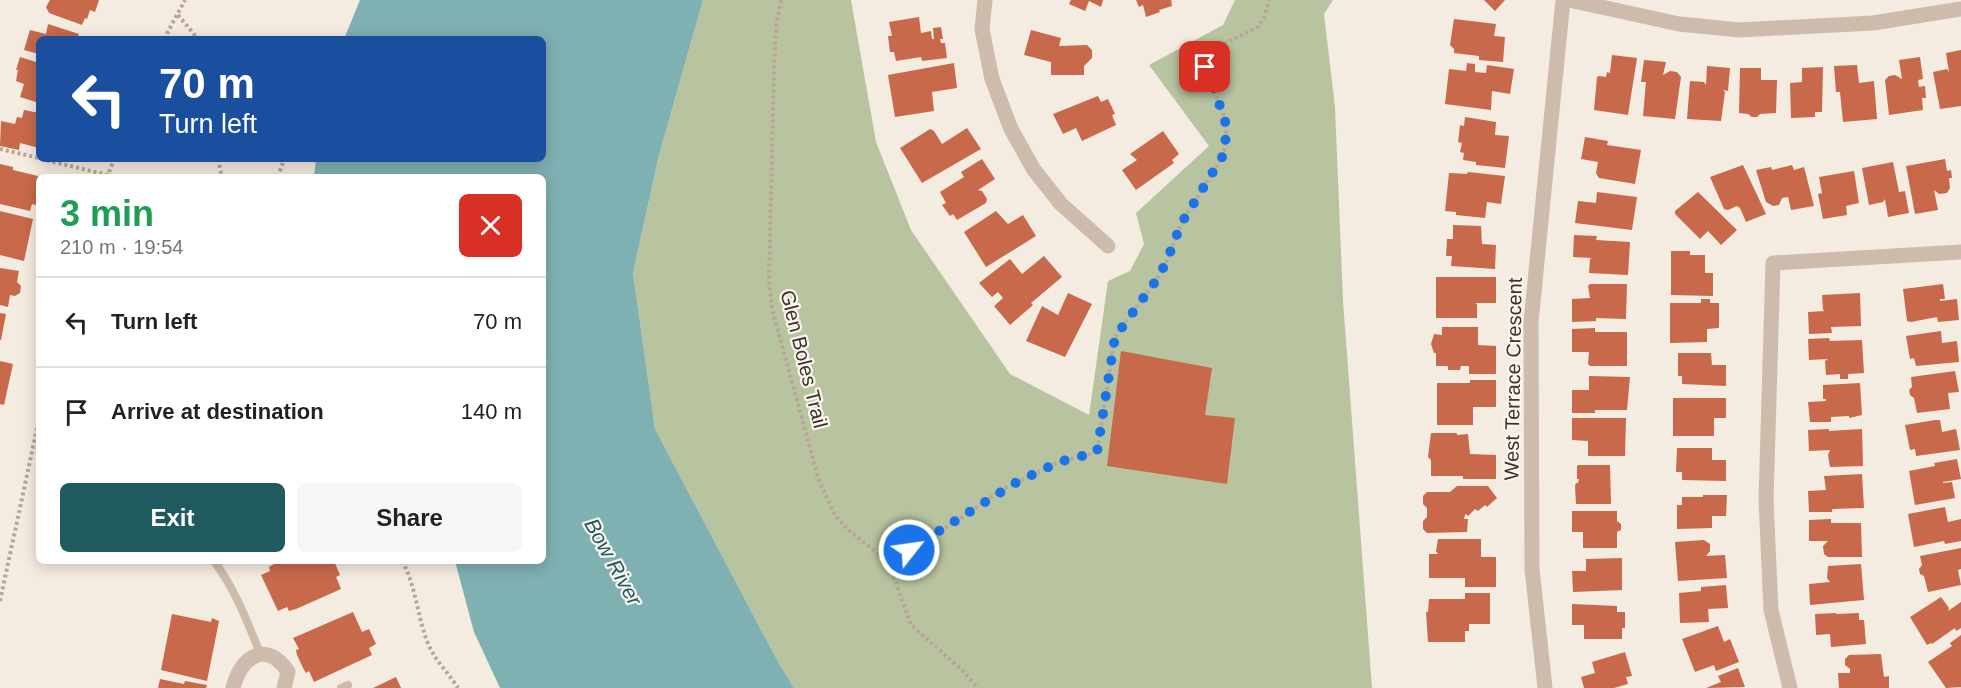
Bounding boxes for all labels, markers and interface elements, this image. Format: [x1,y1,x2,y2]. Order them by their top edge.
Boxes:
pin [1179,41,1230,92]
icon: arrive [1188,50,1221,83]
icon: left [60,60,138,138]
text: 70 m [159,60,255,107]
text: Turn left [159,109,257,139]
text: 3 min [60,193,154,234]
button: close [459,194,522,257]
text: 210 m · 19:54 [60,236,183,258]
street label: West Terrace Crescent [1500,277,1526,481]
street label: Glen Boles Trail [776,288,832,430]
icon: left [60,306,93,339]
text: Turn left [111,309,197,334]
text: 70 m [473,309,522,334]
icon: arrive [60,396,93,429]
text: Arrive at destination [111,399,324,424]
text: 140 m [461,399,522,424]
button: Exit [60,483,285,552]
button: Share [297,483,522,552]
water label: Bow River [580,514,647,610]
position arrow [877,518,941,582]

